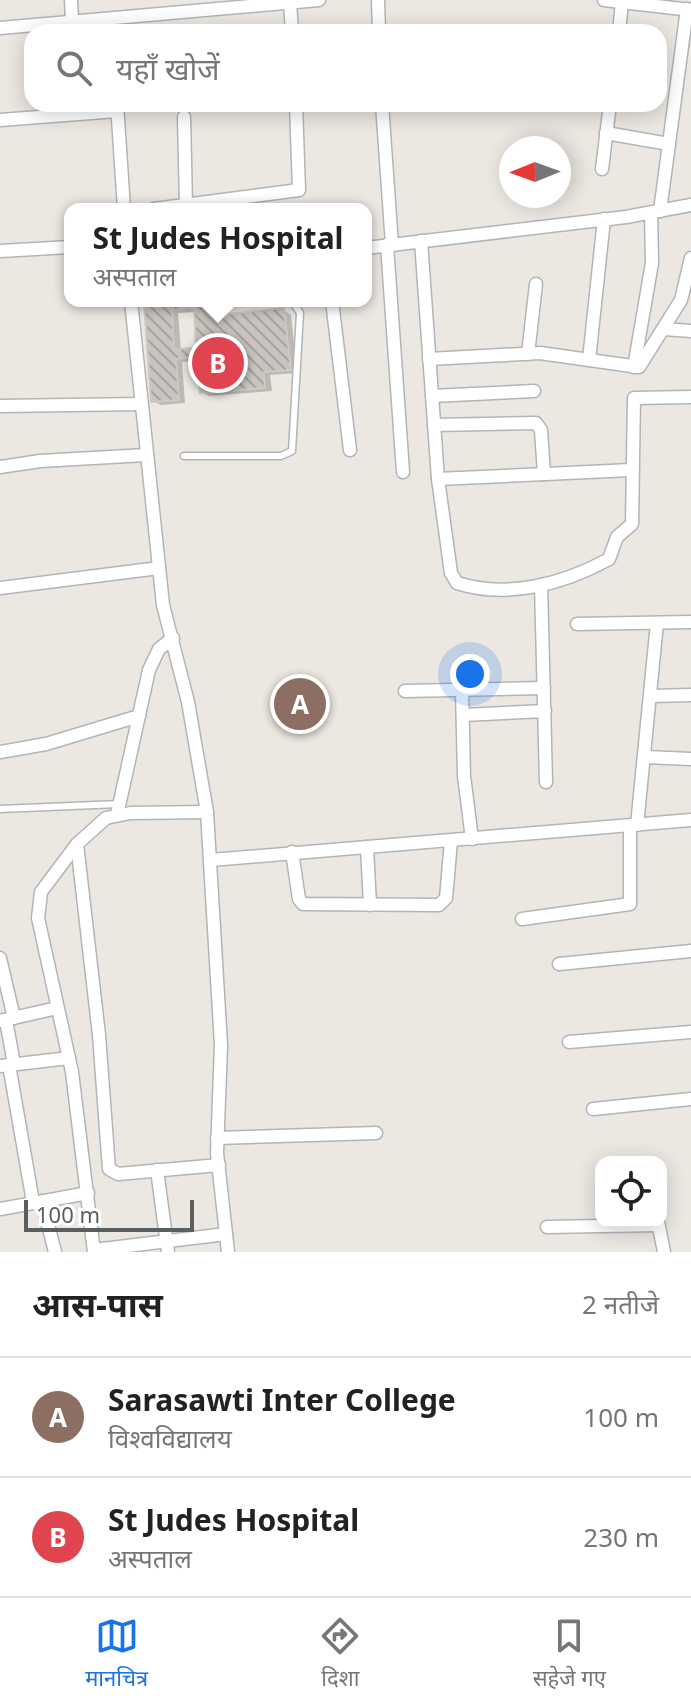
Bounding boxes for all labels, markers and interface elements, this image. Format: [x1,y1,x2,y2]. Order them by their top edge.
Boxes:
search box [24,24,667,112]
icon: search [52,46,96,90]
text: यहाँ खोजें [116,48,219,89]
north arrow [499,136,571,208]
popup [64,203,372,307]
text: St Judes Hospital [92,217,344,258]
text: अस्पताल [92,258,176,294]
pin: B [192,333,244,393]
your location [450,654,490,694]
pin: A [274,674,326,734]
map controls [595,1156,667,1228]
button: locate [595,1156,667,1228]
scale bar [24,1196,194,1232]
text: 100 m [36,1199,100,1229]
text: आस-पास [32,1281,163,1327]
text: 2 नतीजे [582,1286,659,1322]
text: Sarasawti Inter College [108,1379,456,1420]
text: A [49,1399,67,1435]
text: 100 m [583,1399,659,1435]
text: विश्वविद्यालय [108,1420,232,1456]
text: St Judes Hospital [108,1499,359,1540]
text: B [49,1519,67,1555]
text: 230 m [583,1519,659,1555]
text: अस्पताल [108,1540,192,1576]
tab: मानचित्र [85,1614,148,1692]
tab: दिशा [318,1614,362,1692]
tab: सहेजे गए [533,1614,606,1692]

